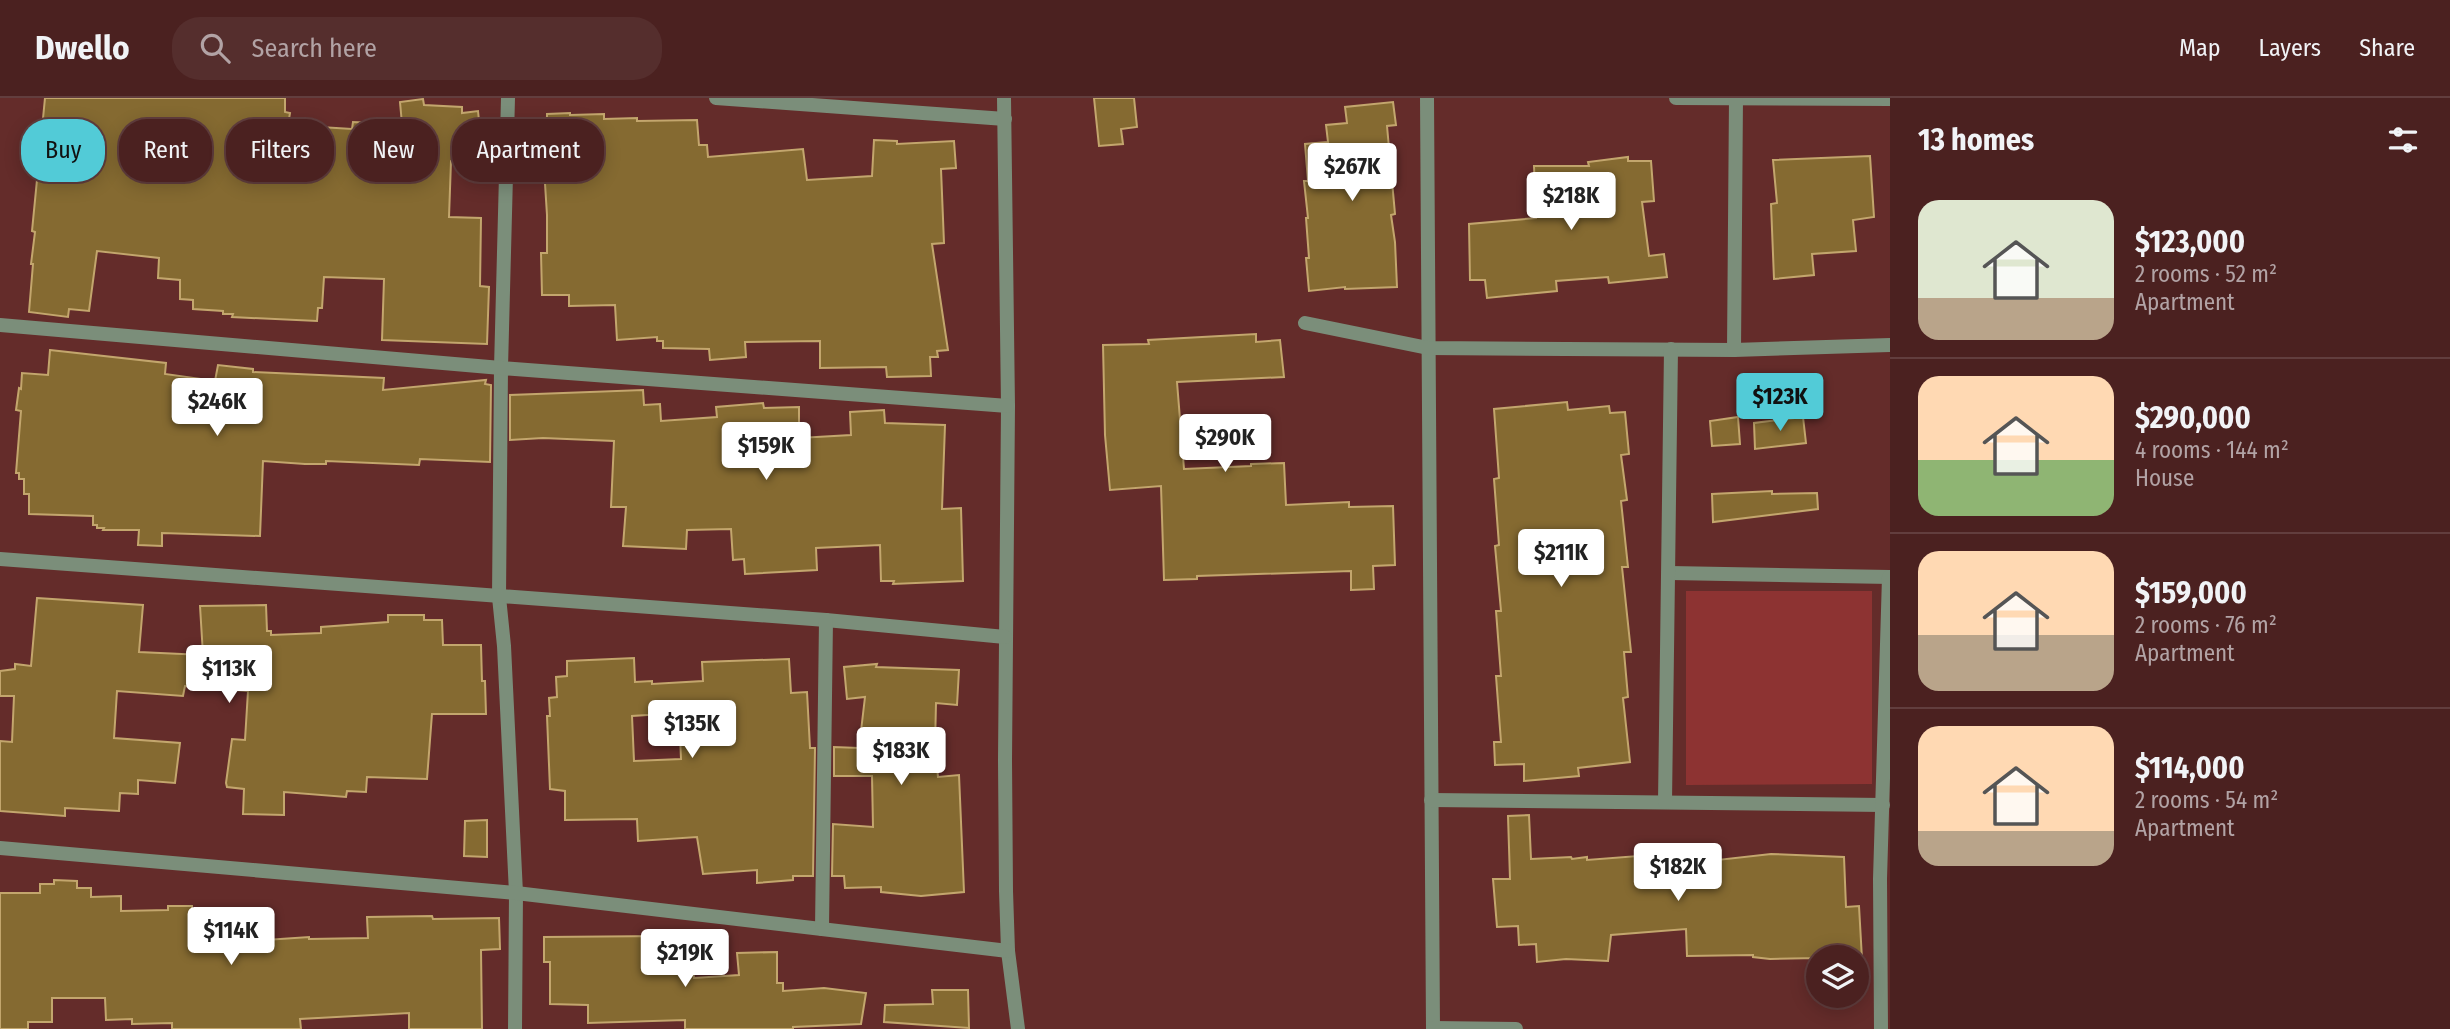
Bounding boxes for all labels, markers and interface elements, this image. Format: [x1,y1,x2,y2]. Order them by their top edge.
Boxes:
search box [172,17,662,80]
text: Dwello [35,28,130,68]
icon: search [196,29,234,67]
text: Search here [252,33,377,64]
text: Map [2179,34,2221,62]
text: Layers [2259,34,2321,62]
text: Share [2359,34,2415,62]
chip: Buy [21,119,105,182]
chip: Rent [119,119,212,182]
chip: Filters [226,119,334,182]
chip: New [348,119,438,182]
chip: Apartment [452,119,604,182]
icon: filters [2384,121,2422,159]
text: 13 homes [1918,122,2034,158]
pin: $267K [1303,144,1401,203]
text: $267K [1324,152,1380,180]
pin: $218K [1522,172,1620,232]
text: $218K [1543,181,1599,209]
text: $123,000 [2135,224,2245,260]
icon: home [1974,228,2058,312]
text: 2 rooms · 52 m² [2135,260,2277,288]
text: Apartment [2135,288,2235,316]
pin: $123K [1731,374,1829,433]
pin: $246K [168,378,266,438]
text: $123K [1752,382,1808,410]
text: $246K [188,387,246,415]
text: $290,000 [2135,400,2251,436]
icon: home [1974,404,2058,488]
pin: $290K [1176,414,1274,474]
pin: $159K [717,422,815,482]
text: $290K [1195,423,1255,451]
text: $159K [738,431,794,459]
text: 4 rooms · 144 m² [2135,436,2289,464]
text: House [2135,464,2194,492]
pin: $211K [1512,530,1610,589]
text: $211K [1534,538,1588,566]
text: $159,000 [2135,575,2247,611]
icon: home [1974,579,2058,663]
text: 2 rooms · 76 m² [2135,611,2277,639]
text: Apartment [2135,639,2235,667]
pin: $113K [180,646,278,705]
text: $113K [202,654,256,682]
pin: $135K [643,700,741,760]
text: $135K [664,709,720,737]
pin: $183K [852,728,950,787]
text: $183K [873,736,929,764]
text: $114,000 [2135,750,2245,786]
icon: home [1974,754,2058,838]
text: 2 rooms · 54 m² [2135,786,2278,814]
text: Apartment [2135,814,2235,842]
pin: $182K [1629,844,1727,903]
text: $182K [1650,852,1706,880]
pin: $114K [182,908,280,967]
text: $114K [204,916,258,944]
pin: $219K [636,930,734,989]
text: $219K [657,938,713,966]
map controls [1806,945,1869,1008]
button: layers [1806,945,1869,1008]

